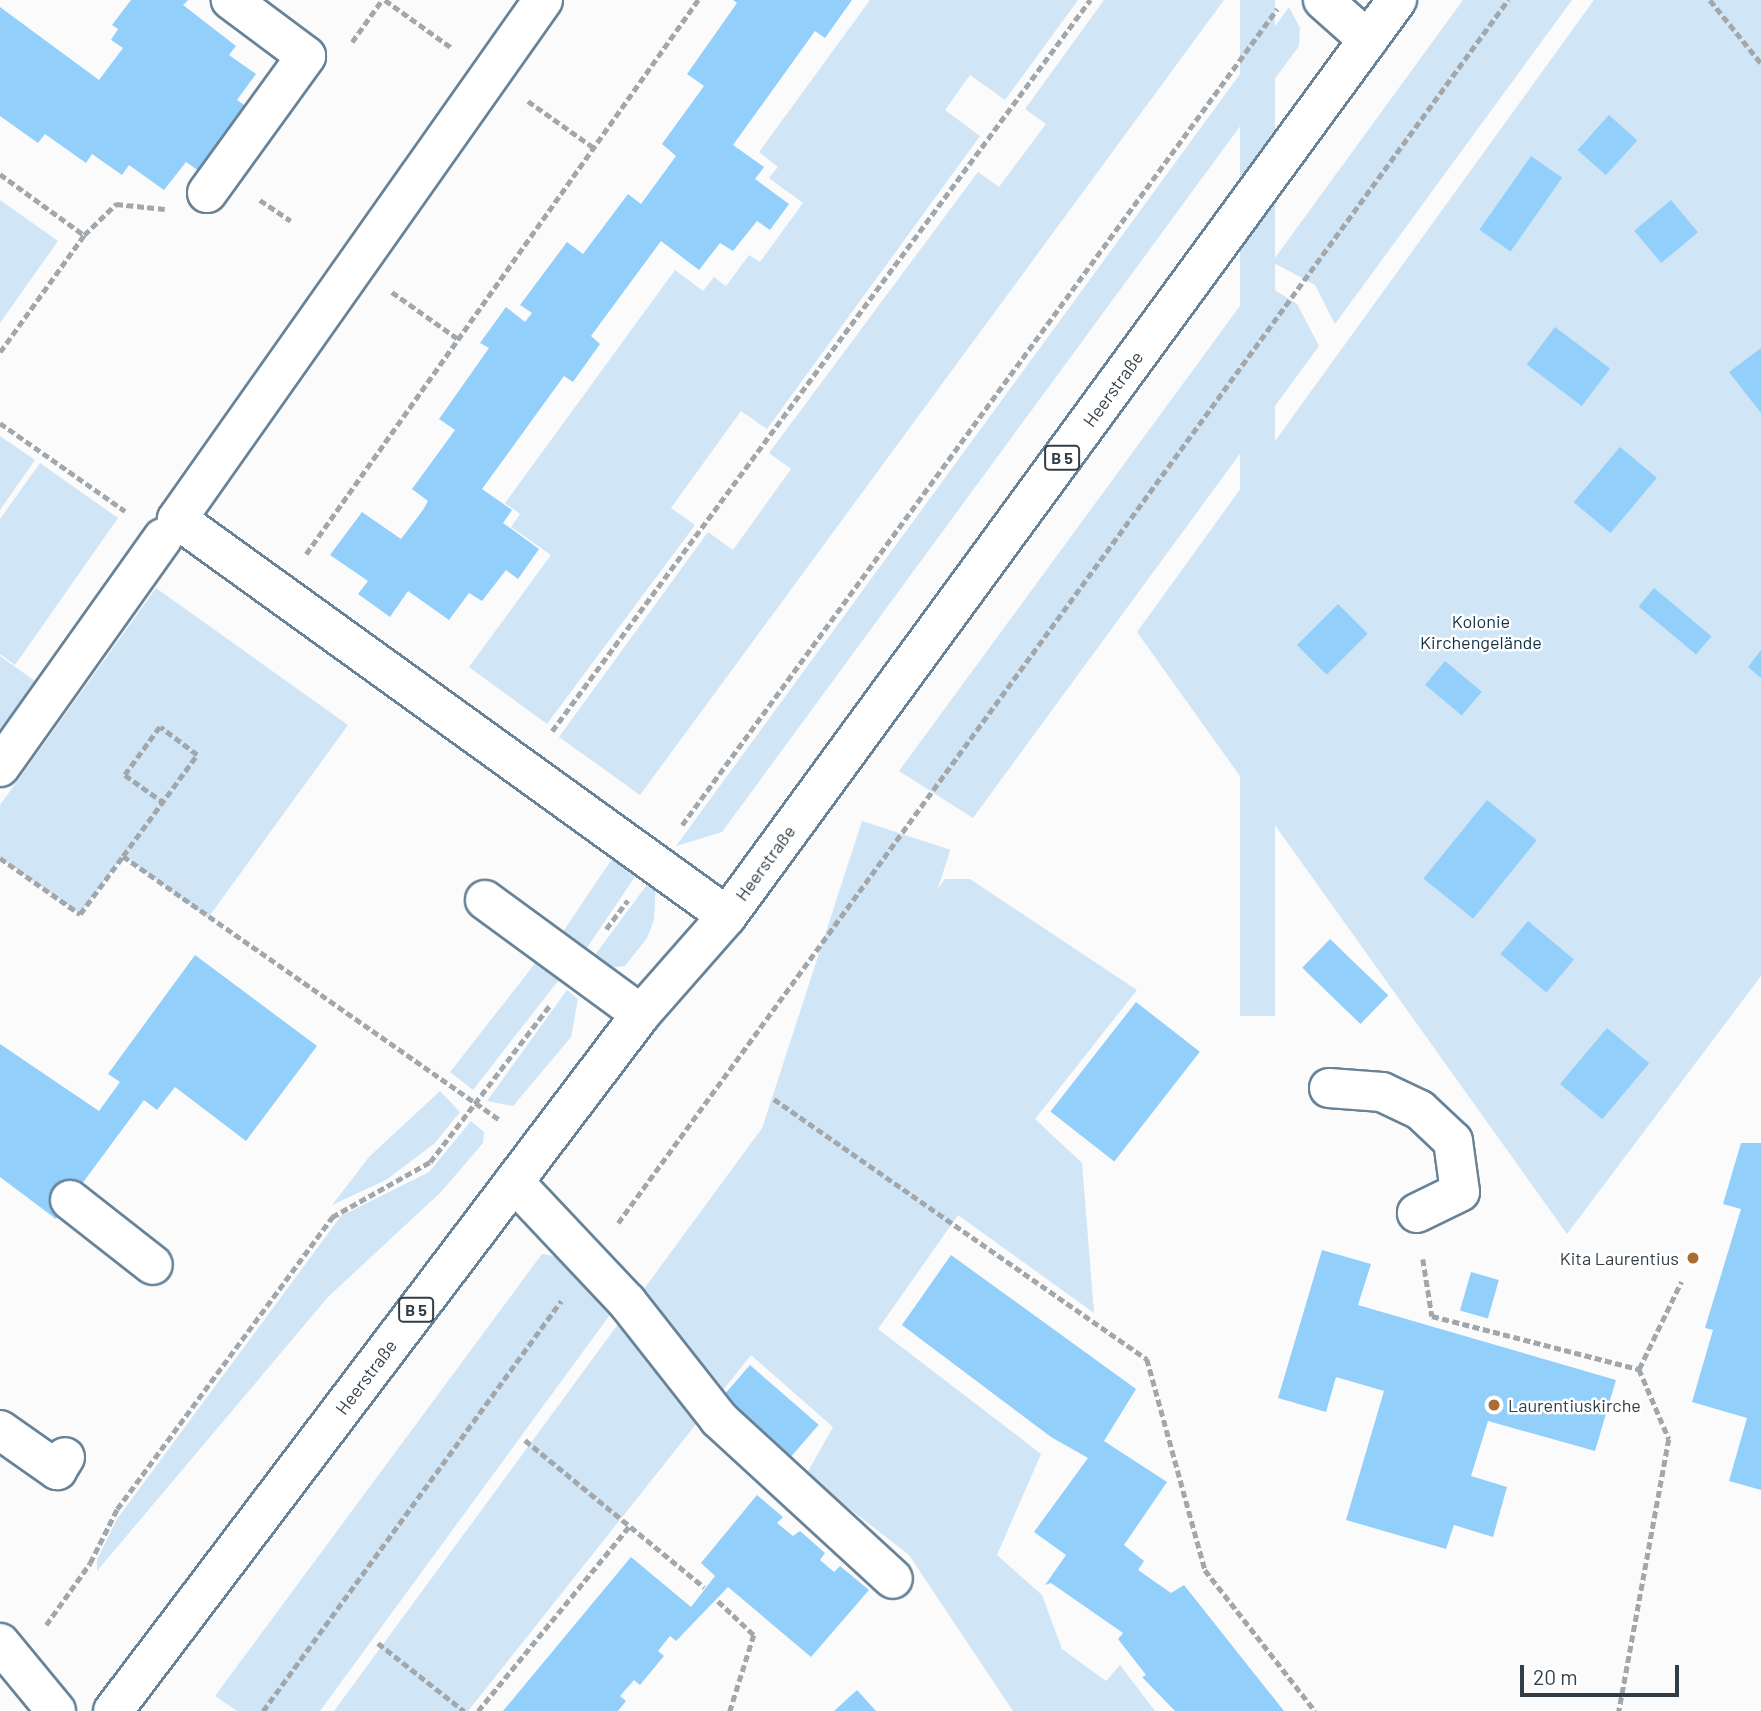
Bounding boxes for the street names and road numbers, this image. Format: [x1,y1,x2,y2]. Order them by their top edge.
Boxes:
street label: Heerstraße [1078,347,1148,431]
road number: B 5 [1043,446,1081,471]
street label: Heerstraße [730,821,800,905]
road number: B 5 [397,1298,435,1322]
street label: Heerstraße [331,1335,401,1419]

